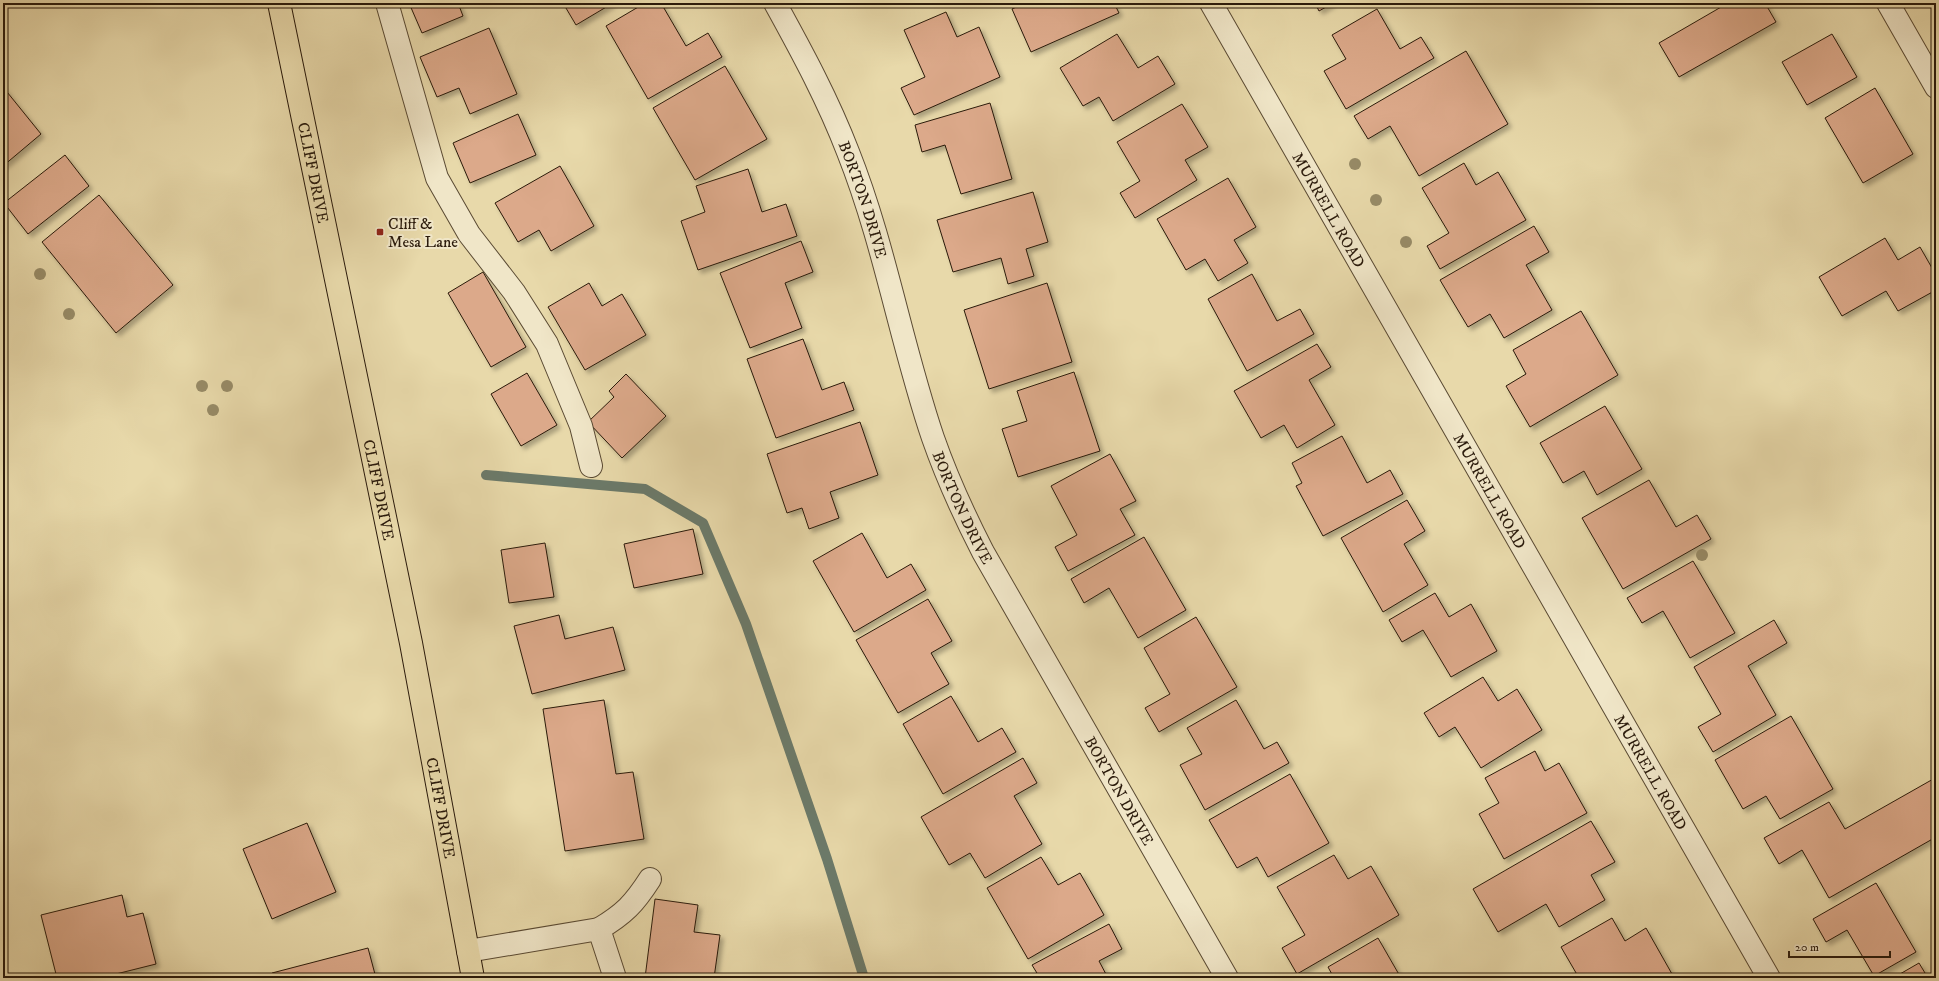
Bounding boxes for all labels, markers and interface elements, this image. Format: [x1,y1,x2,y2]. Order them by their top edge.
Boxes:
street label: CLIFF DRIVE [293,121,333,225]
street label: BORTON DRIVE [834,138,891,261]
street label: MURRELL ROAD [1287,149,1369,272]
place label: Cliff & Mesa Lane [388,214,458,252]
marker: Cliff & Mesa Lane [375,227,385,237]
street label: MURRELL ROAD [1448,430,1530,553]
street label: CLIFF DRIVE [358,438,399,542]
street label: BORTON DRIVE [928,448,997,568]
street label: MURRELL ROAD [1609,711,1691,834]
street label: BORTON DRIVE [1080,733,1158,849]
street label: CLIFF DRIVE [421,756,460,860]
scale bar [1789,933,1890,959]
text: 20 m [1795,940,1819,955]

